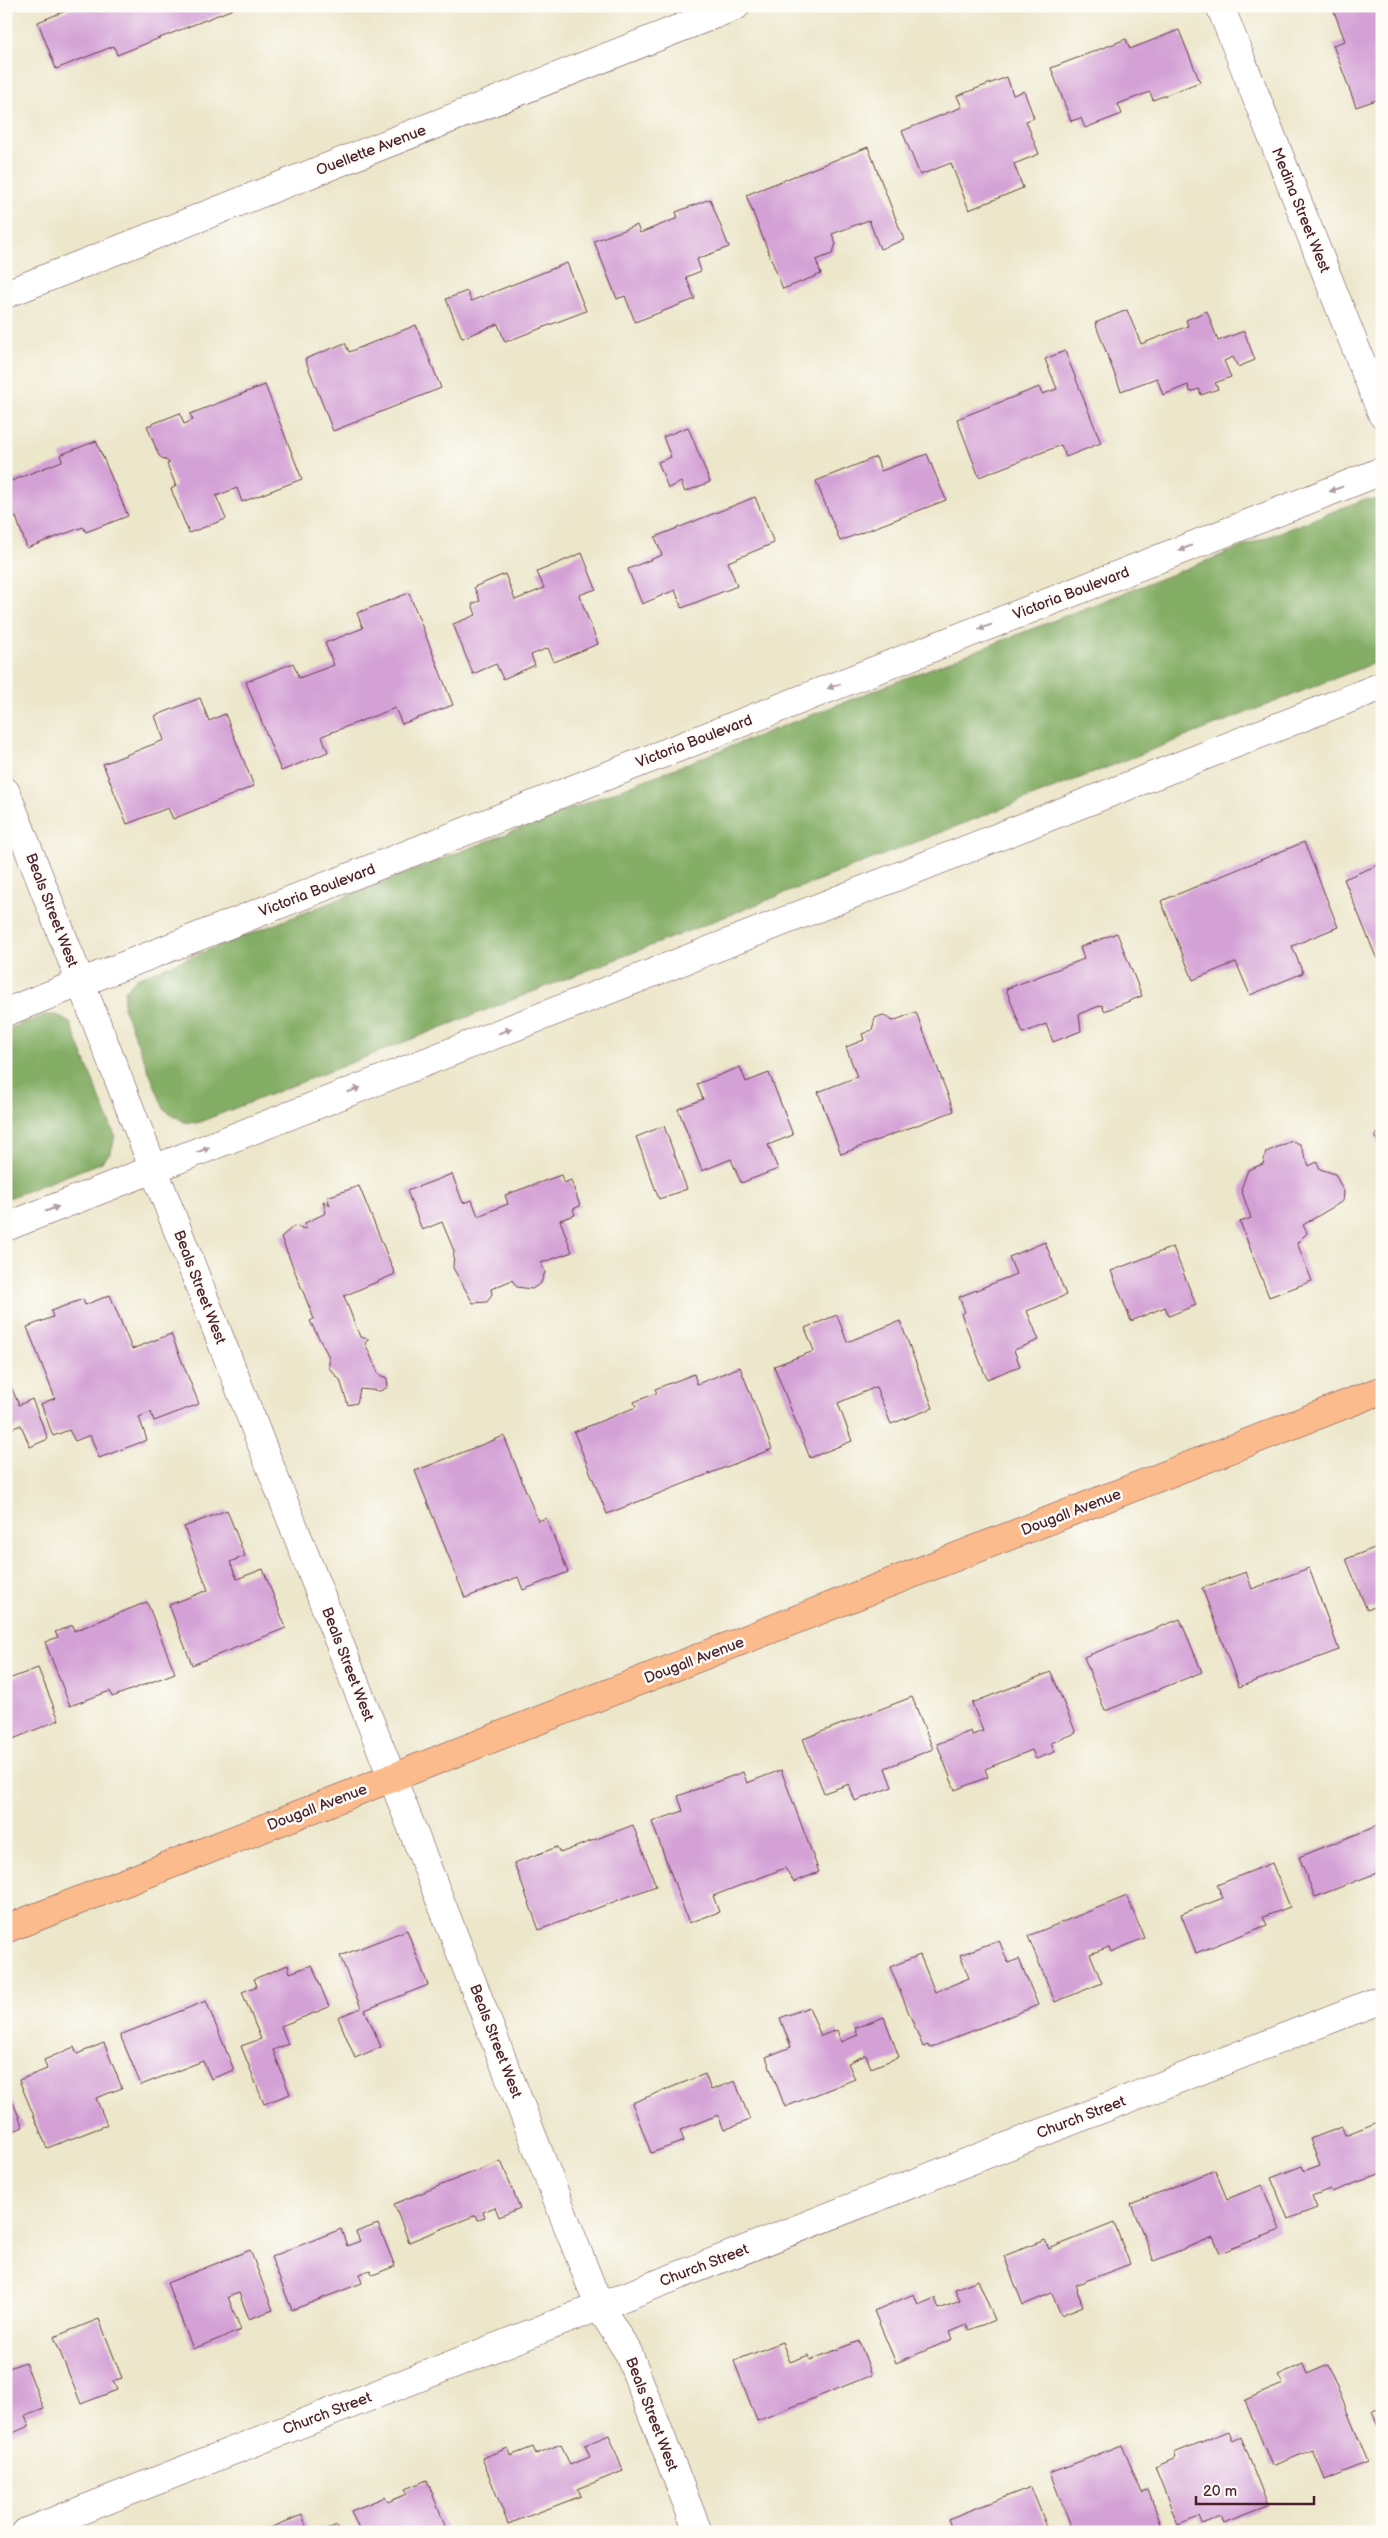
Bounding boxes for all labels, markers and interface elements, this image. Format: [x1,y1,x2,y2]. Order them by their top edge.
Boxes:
street label: Ouellette Avenue [314,121,429,180]
street label: Medina Street West [1267,145,1334,276]
one-way arrow [1329,486,1344,493]
one-way arrow [1177,544,1192,552]
street label: Victoria Boulevard [1010,563,1132,624]
one-way arrow [977,623,992,631]
one-way arrow [827,683,841,691]
street label: Victoria Boulevard [633,711,755,772]
street label: Beals Street West [21,850,82,970]
street label: Victoria Boulevard [256,860,378,921]
one-way arrow [498,1027,513,1035]
one-way arrow [347,1086,361,1094]
one-way arrow [196,1146,211,1154]
one-way arrow [44,1205,59,1212]
street label: Beals Street West [169,1227,230,1347]
street label: Dougall Avenue [1018,1485,1124,1540]
street label: Beals Street West [317,1604,378,1724]
street label: Dougall Avenue [641,1633,747,1688]
street label: Dougall Avenue [264,1780,370,1835]
street label: Beals Street West [465,1981,526,2101]
street label: Church Street [1034,2092,1129,2143]
street label: Church Street [657,2240,752,2291]
street label: Beals Street West [621,2354,682,2474]
street label: Church Street [280,2388,375,2439]
scale bar [1196,2473,1313,2505]
text: 20 m [1203,2482,1237,2501]

